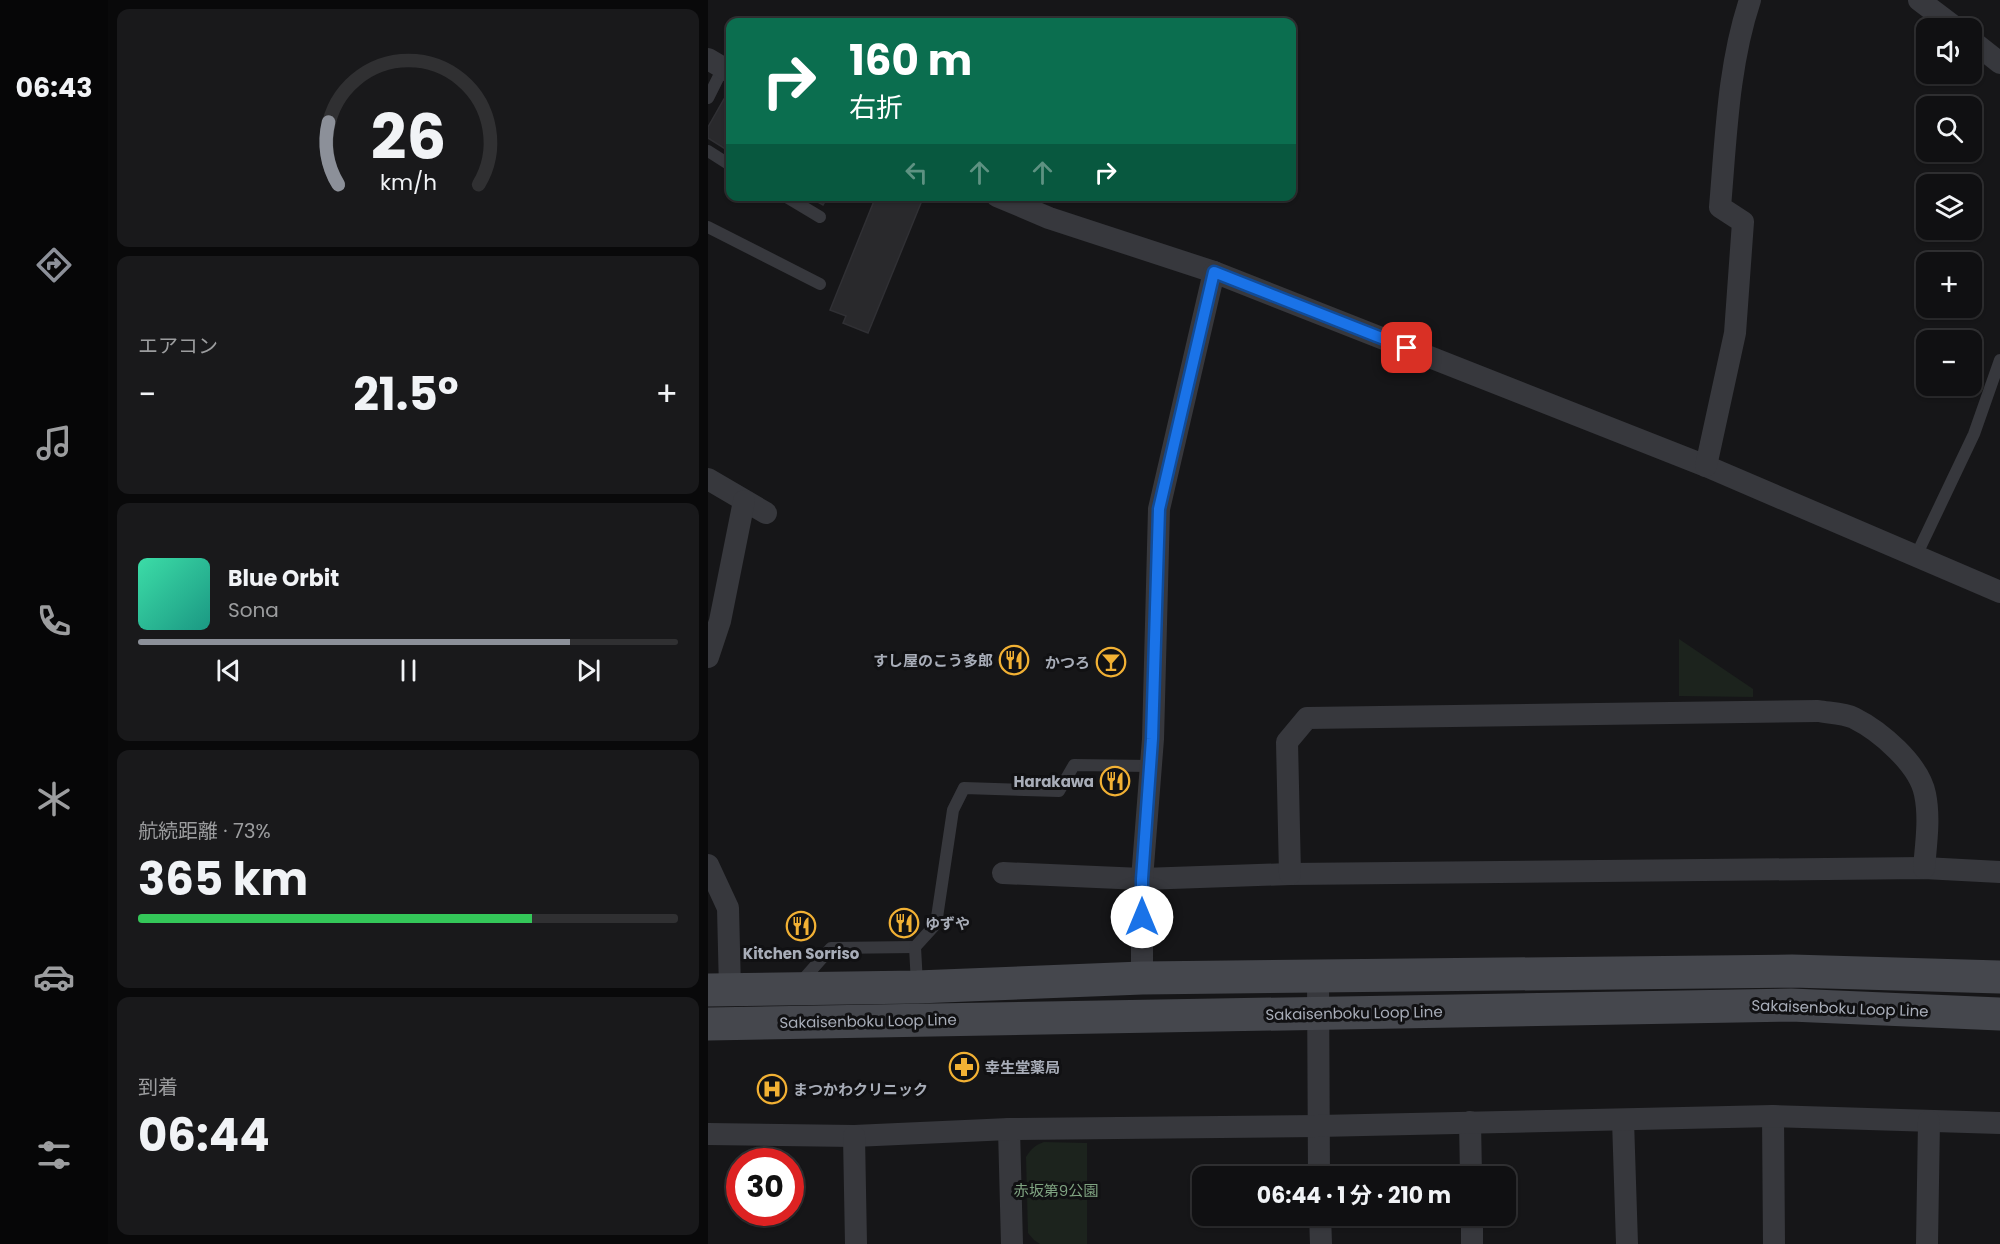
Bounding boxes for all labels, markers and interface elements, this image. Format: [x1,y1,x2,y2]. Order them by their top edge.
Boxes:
map controls [1916,18,1982,396]
button: sound [1916,18,1982,84]
text: 160 m [849,31,972,90]
icon: right [750,42,828,120]
text: 06:43 [15,69,93,106]
text: 右折 [849,89,903,126]
text: 26 [370,93,446,181]
button: search [1916,96,1982,162]
icon: left [900,156,933,189]
icon: ahead [963,156,996,189]
icon: ahead [1026,156,1059,189]
icon: right [1089,156,1122,189]
text: km/h [379,167,437,198]
button: layers [1916,174,1982,240]
icon: directions [33,244,75,286]
button: + [1916,252,1982,318]
pin [1381,322,1432,373]
button: − [1916,330,1982,396]
icon: arrive [1390,331,1423,364]
text: エアコン [138,332,218,360]
text: 21.5° [353,363,459,426]
text: − [138,371,156,418]
text: + [655,371,678,418]
icon: music [33,422,75,464]
text: Blue Orbit [228,563,339,594]
text: Sona [228,596,279,624]
icon: phone [33,600,75,642]
restaurant icon: すし屋のこう多郎 [998,644,1030,676]
bar icon: かつろ [1095,646,1127,678]
place label: すし屋のこう多郎 [873,650,993,671]
place label: かつろ [1045,652,1090,673]
icon: previous [212,654,245,687]
icon: pause [392,654,425,687]
icon: next [572,654,605,687]
restaurant icon: Harakawa [1099,765,1131,797]
place label: Harakawa [1014,771,1094,792]
icon: climate [33,778,75,820]
text: 航続距離 · 73% [138,817,271,845]
text: 365 km [138,848,308,911]
position arrow [1110,885,1174,949]
restaurant icon: ゆずや [888,907,920,939]
restaurant icon: Kitchen Sorriso [785,910,817,942]
place label: ゆずや [925,913,970,934]
place label: Kitchen Sorriso [743,943,860,964]
icon: car [33,956,75,998]
street label: Sakaisenboku Loop Line [1751,994,1929,1022]
street label: Sakaisenboku Loop Line [1265,1001,1443,1025]
street label: Sakaisenboku Loop Line [779,1009,957,1033]
pharmacy icon: 幸生堂薬局 [948,1051,980,1083]
place label: 幸生堂薬局 [985,1057,1060,1078]
text: 到着 [138,1073,178,1101]
hospital icon: まつかわクリニック [756,1073,788,1105]
place label: まつかわクリニック [793,1079,928,1100]
text: 06:44 [138,1104,270,1167]
icon: filters [33,1134,75,1176]
speed limit sign: 30 [726,1148,804,1226]
park label: 赤坂第9公園 [1014,1180,1098,1201]
text: 06:44 · 1 分 · 210 m [1257,1180,1451,1211]

